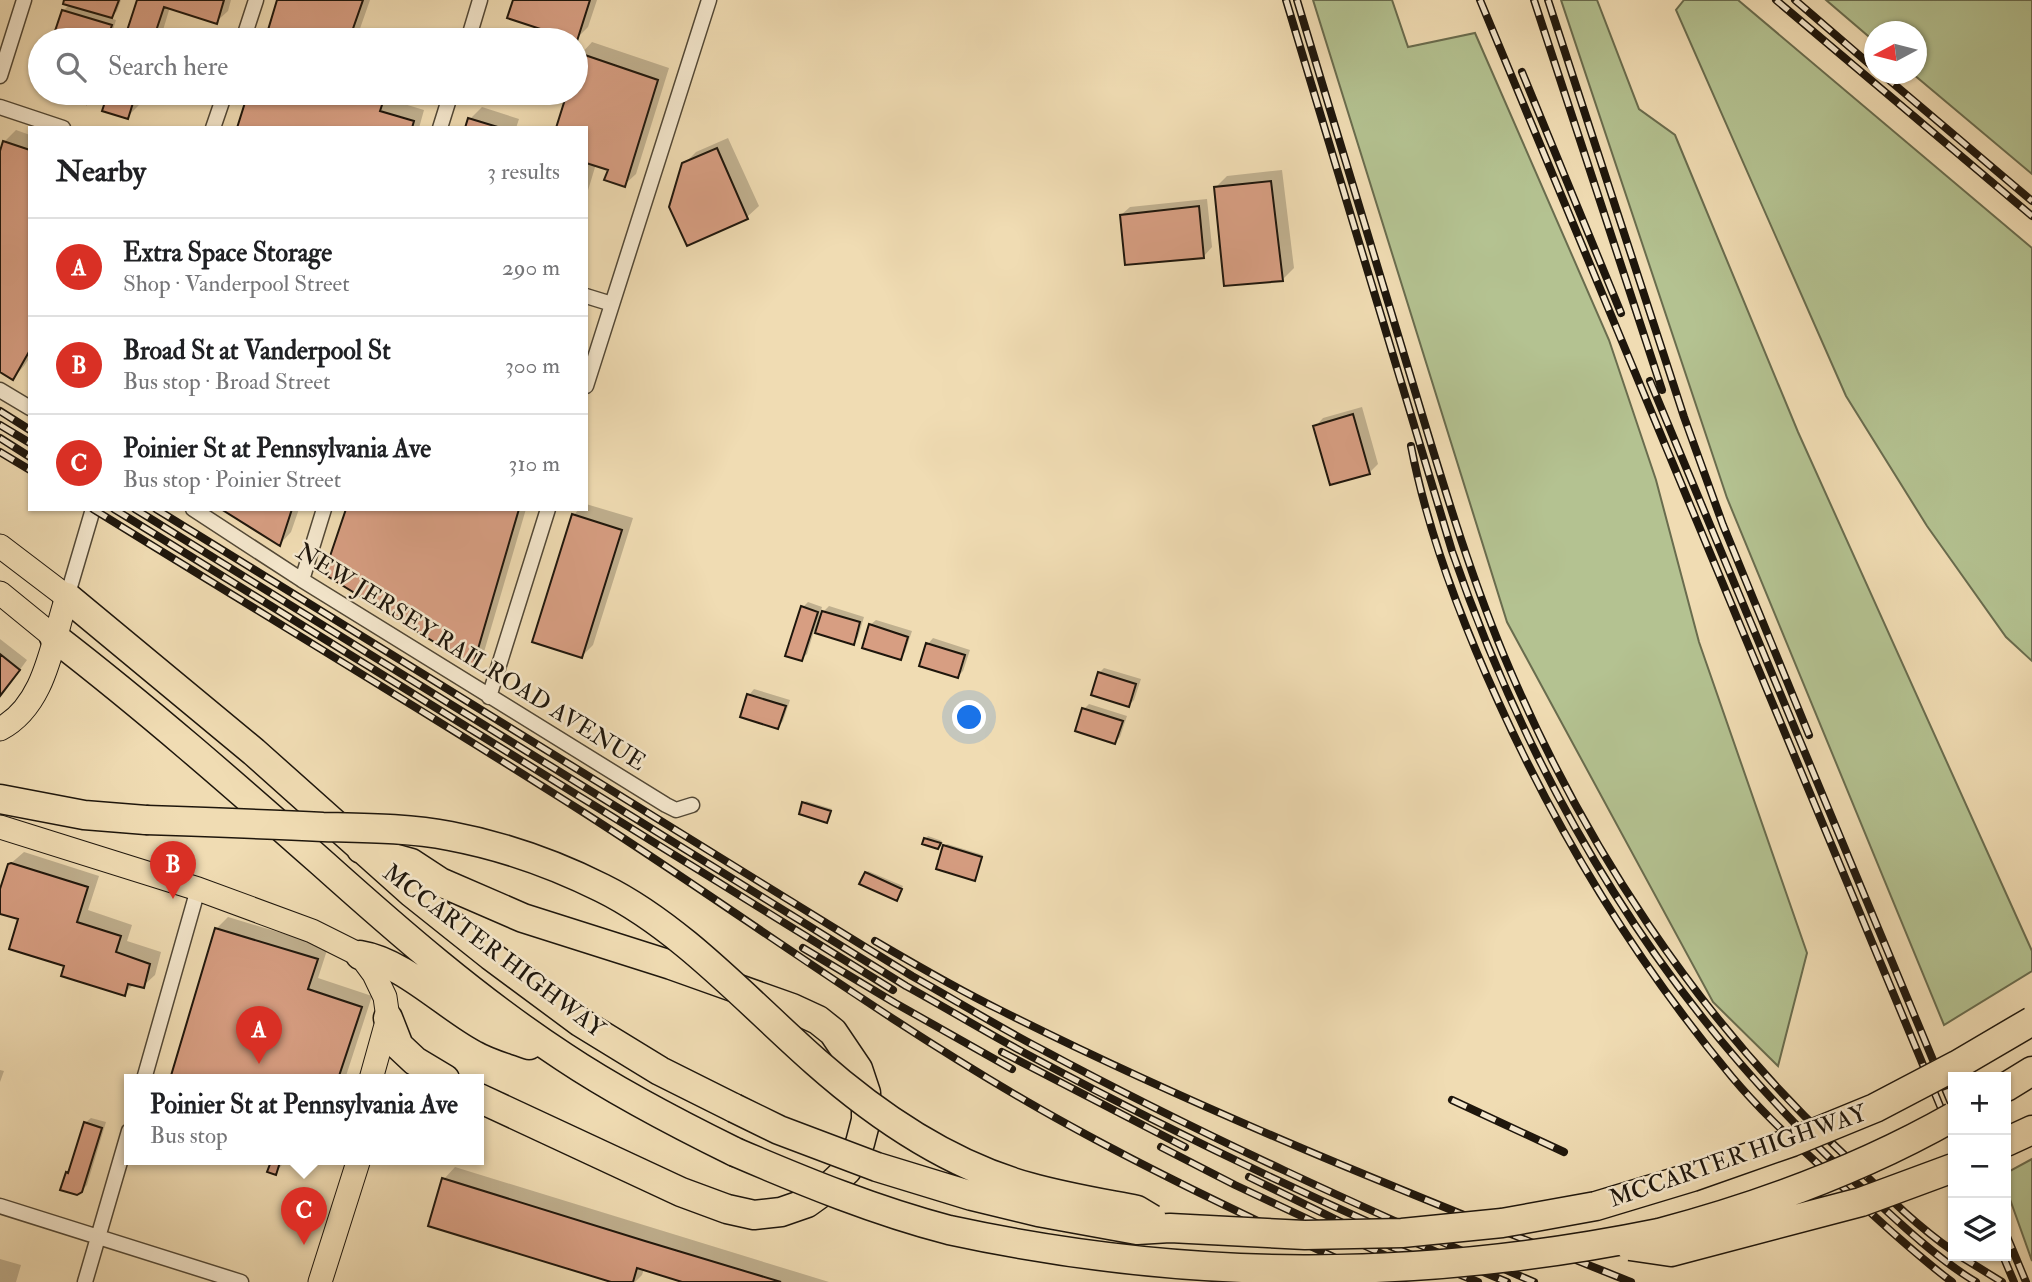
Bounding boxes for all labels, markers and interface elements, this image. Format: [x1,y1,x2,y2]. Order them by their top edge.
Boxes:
north arrow [1864,21,1927,84]
search box [28,28,588,105]
icon: search [52,48,90,86]
text: Search here [108,51,228,83]
text: Nearby [56,153,146,190]
text: 3 results [487,157,560,186]
text: Extra Space Storage [123,237,332,269]
text: A [72,253,86,282]
text: 290 m [502,253,560,282]
text: Shop · Vanderpool Street [123,269,350,298]
text: Broad St at Vanderpool St [123,335,391,367]
text: B [71,351,87,380]
text: 300 m [505,351,560,380]
text: Bus stop · Broad Street [123,367,330,396]
text: Poinier St at Pennsylvania Ave [123,433,431,465]
text: C [71,449,87,478]
text: 310 m [509,449,560,478]
text: Bus stop · Poinier Street [123,465,341,494]
street label: NEW JERSEY RAILROAD AVENUE [290,536,652,778]
your location [952,700,986,734]
pin: B [150,841,196,899]
street label: MCCARTER HIGHWAY [377,857,612,1045]
pin: A [236,1006,282,1064]
map controls [1948,1072,2011,1261]
button: + [1948,1072,2011,1135]
popup [124,1074,484,1165]
text: Poinier St at Pennsylvania Ave [150,1089,458,1121]
street label: MCCARTER HIGHWAY [1605,1097,1871,1215]
text: Bus stop [150,1121,228,1150]
button: − [1948,1135,2011,1198]
pin: C [281,1187,327,1245]
button: layers [1948,1198,2011,1261]

